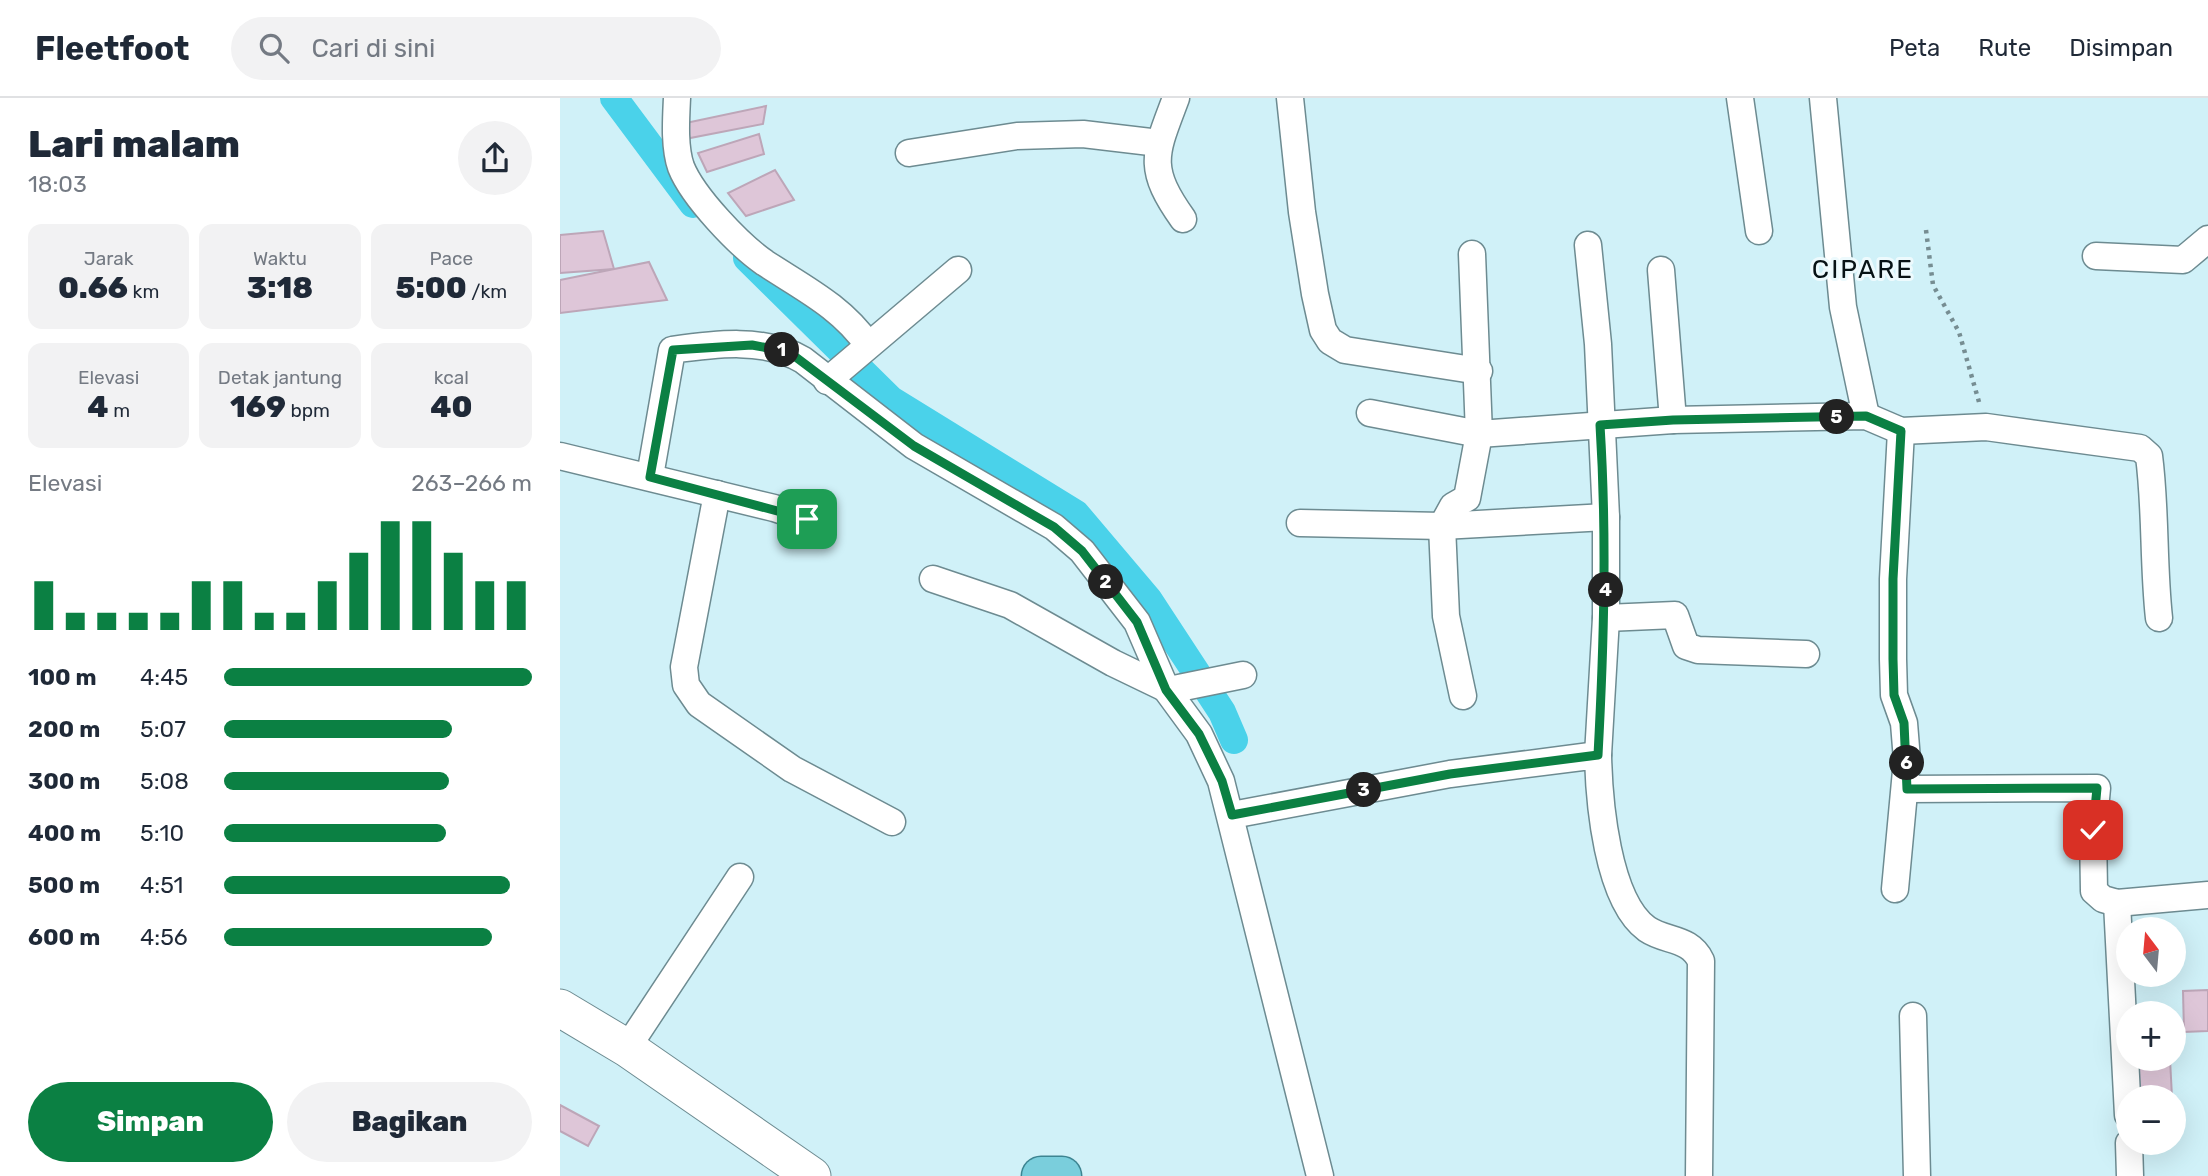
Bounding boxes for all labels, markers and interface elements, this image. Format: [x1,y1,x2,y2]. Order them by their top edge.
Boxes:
search box [231,17,721,80]
text: Fleetfoot [35,29,189,68]
icon: search [255,29,293,67]
text: Cari di sini [311,33,435,64]
text: Peta [1889,34,1940,62]
text: Rute [1978,34,2031,62]
text: Disimpan [2069,34,2173,62]
text: Lari malam [28,121,240,167]
button: share [458,121,532,195]
text: 18:03 [28,170,87,198]
text: Jarak [84,247,134,270]
text: Waktu [253,247,307,270]
text: Pace [430,247,473,270]
district label: CIPARE [1812,254,1914,285]
text: 0.66 [58,270,128,306]
text: 3:18 [247,270,313,306]
text: 5:00 [395,270,467,306]
text: km [128,280,159,303]
text: /km [467,280,507,303]
pin: 1 [764,332,800,368]
text: 1 [777,338,786,361]
text: Elevasi [78,366,139,389]
text: Detak jantung [218,366,342,389]
text: kcal [434,366,469,389]
text: 4 [87,389,109,425]
text: 169 [230,389,286,425]
text: 40 [430,389,472,425]
text: m [109,399,130,422]
text: bpm [286,399,330,422]
pin: 5 [1820,400,1854,434]
text: 5 [1830,405,1843,428]
text: Elevasi [28,469,102,497]
text: 263–266 m [411,469,532,497]
pin [777,489,837,549]
icon: arrive [788,500,826,538]
pin: 2 [1088,564,1124,600]
text: 2 [1099,570,1112,593]
pin: 4 [1588,573,1624,608]
text: 4 [1599,578,1612,601]
text: 100 m [28,663,97,691]
text: 4:45 [140,663,188,691]
text: 200 m [28,715,100,743]
text: 5:07 [140,715,186,743]
pin: 6 [1890,746,1924,780]
text: 6 [1900,751,1913,774]
text: 300 m [28,767,100,795]
text: 5:08 [140,767,189,795]
pin: 3 [1346,772,1382,808]
text: 3 [1357,778,1370,801]
pin [2063,800,2123,860]
icon: check [2074,811,2112,849]
text: 400 m [28,819,101,847]
text: 5:10 [140,819,184,847]
text: 500 m [28,871,100,899]
text: 4:51 [140,871,183,899]
north arrow [2116,917,2186,987]
map controls [2116,917,2186,1155]
text: 600 m [28,923,100,951]
text: 4:56 [140,923,188,951]
button: + [2116,1001,2186,1071]
button: Simpan [28,1082,273,1162]
button: Bagikan [287,1082,532,1162]
button: − [2116,1085,2186,1155]

